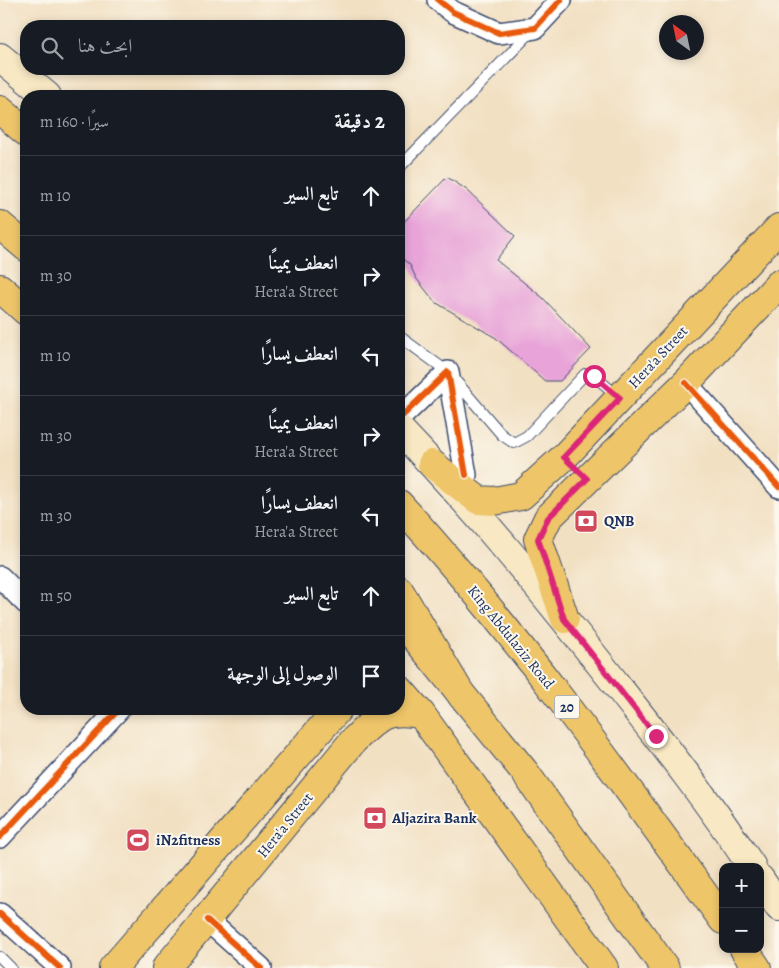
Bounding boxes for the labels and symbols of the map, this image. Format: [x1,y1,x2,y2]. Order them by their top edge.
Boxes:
north arrow [659,15,704,60]
street label: Hera'a Street [624,321,692,393]
route start [583,365,606,388]
bank icon: QNB [573,508,599,534]
place label: QNB [604,511,635,531]
street label: King Abdulaziz Road [463,581,559,694]
road number: 20 [554,696,580,719]
route end [645,725,668,748]
street label: Hera'a Street [252,788,318,862]
bank icon: Aljazira Bank [362,805,388,831]
place label: Aljazira Bank [391,808,477,828]
sports icon: iN2fitness [125,827,151,853]
place label: iN2fitness [156,830,220,850]

